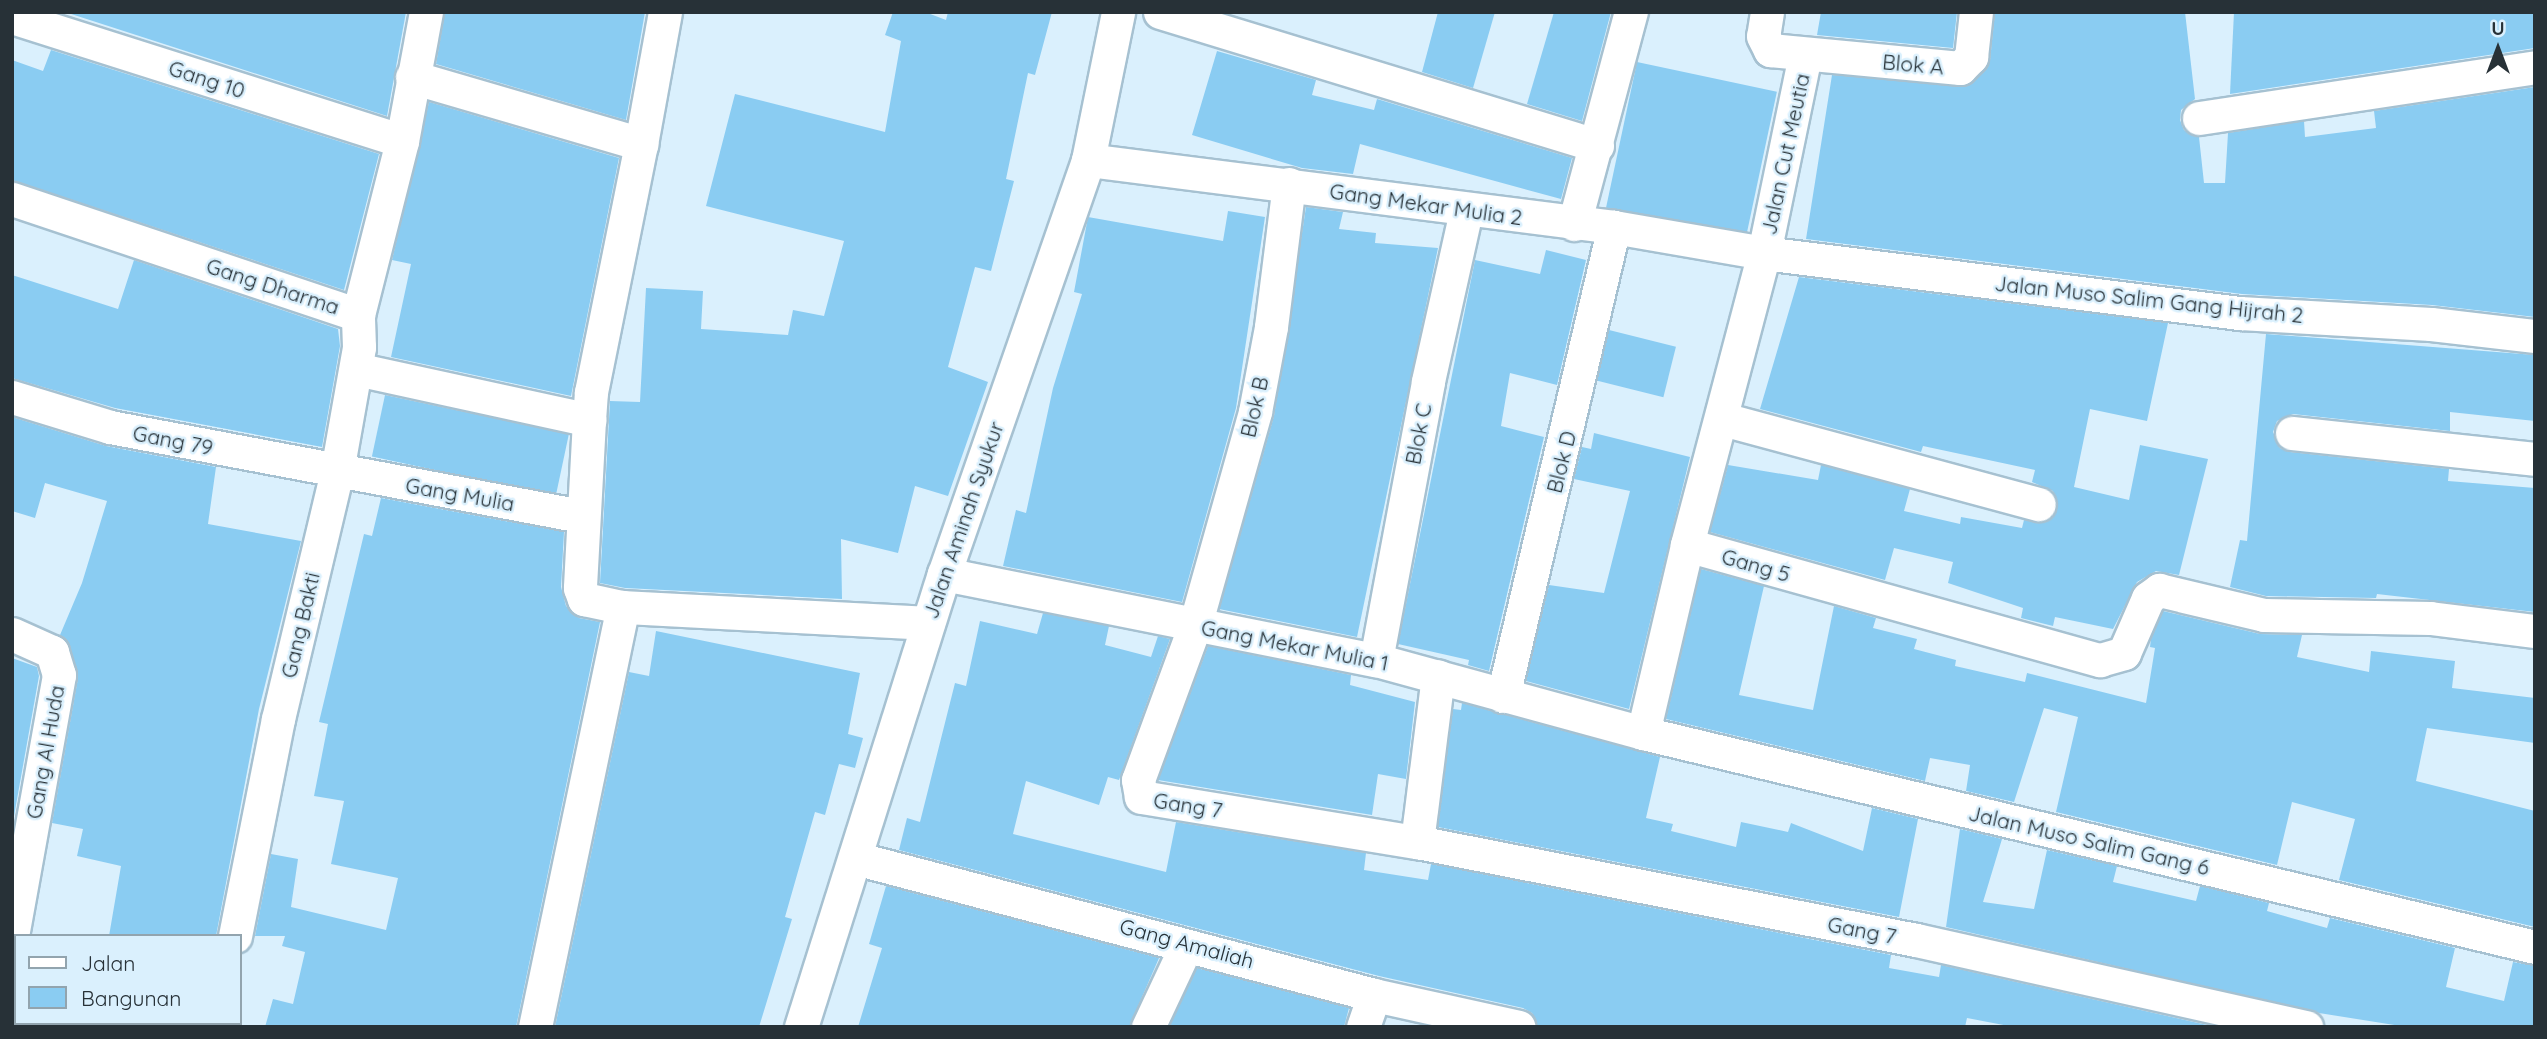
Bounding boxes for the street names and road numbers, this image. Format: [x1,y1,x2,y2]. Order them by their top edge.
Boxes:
street label: Blok A [1881,49,1945,79]
street label: Gang 10 [166,55,248,103]
street label: Jalan Cut Meutia [1756,71,1814,237]
street label: Gang Mekar Mulia 2 [1328,178,1524,230]
street label: Gang Dharma [203,253,343,319]
street label: Jalan Muso Salim Gang Hijrah 2 [1993,270,2305,328]
street label: Blok B [1235,374,1273,440]
street label: Blok C [1400,401,1436,467]
street label: Jalan Aminah Syukur [917,418,1009,622]
street label: Gang 79 [131,420,215,460]
street label: Blok D [1541,428,1581,496]
street label: Gang Mulia [404,472,516,516]
street label: Gang 5 [1719,543,1793,587]
street label: Gang Bakti [276,570,324,680]
street label: Gang Mekar Mulia 1 [1199,614,1391,676]
street label: Gang Al Huda [21,683,69,821]
street label: Gang 7 [1152,787,1224,823]
street label: Jalan Muso Salim Gang 6 [1966,800,2212,880]
street label: Gang 7 [1826,911,1898,949]
street label: Gang Amaliah [1117,913,1257,973]

